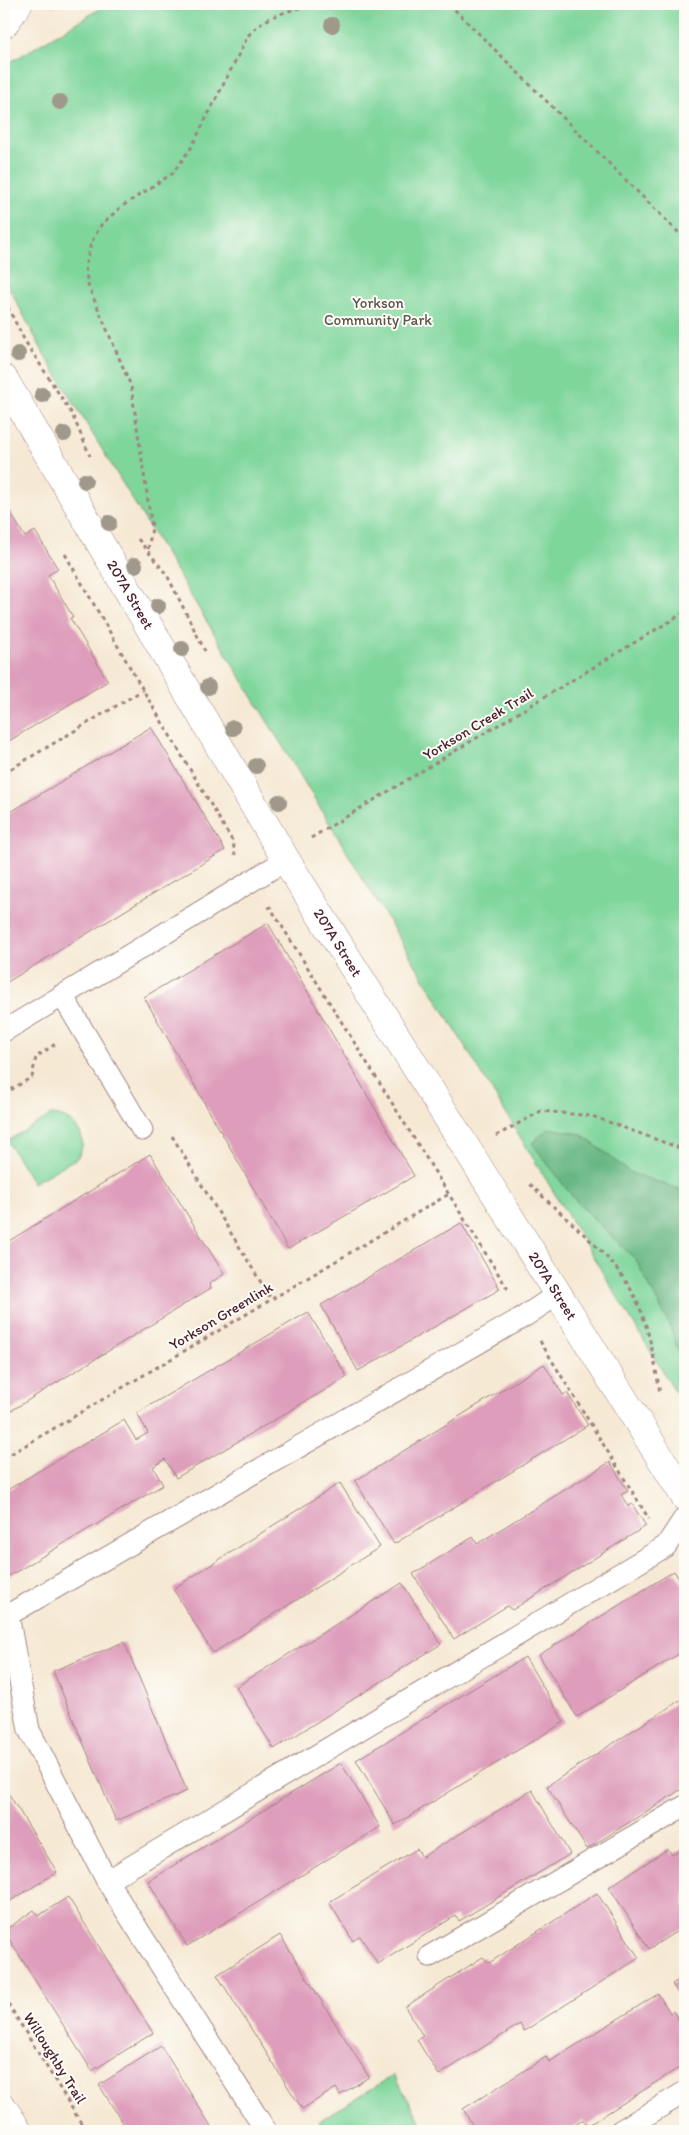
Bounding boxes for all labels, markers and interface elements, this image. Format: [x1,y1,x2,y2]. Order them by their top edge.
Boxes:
park label: Yorkson Community Park [324,294,432,329]
street label: 207A Street [103,557,158,633]
street label: Yorkson Creek Trail [420,684,537,764]
street label: 207A Street [310,905,366,980]
street label: 207A Street [525,1248,581,1324]
street label: Yorkson Greenlink [166,1278,276,1354]
street label: Willoughby Trail [20,2009,91,2108]

